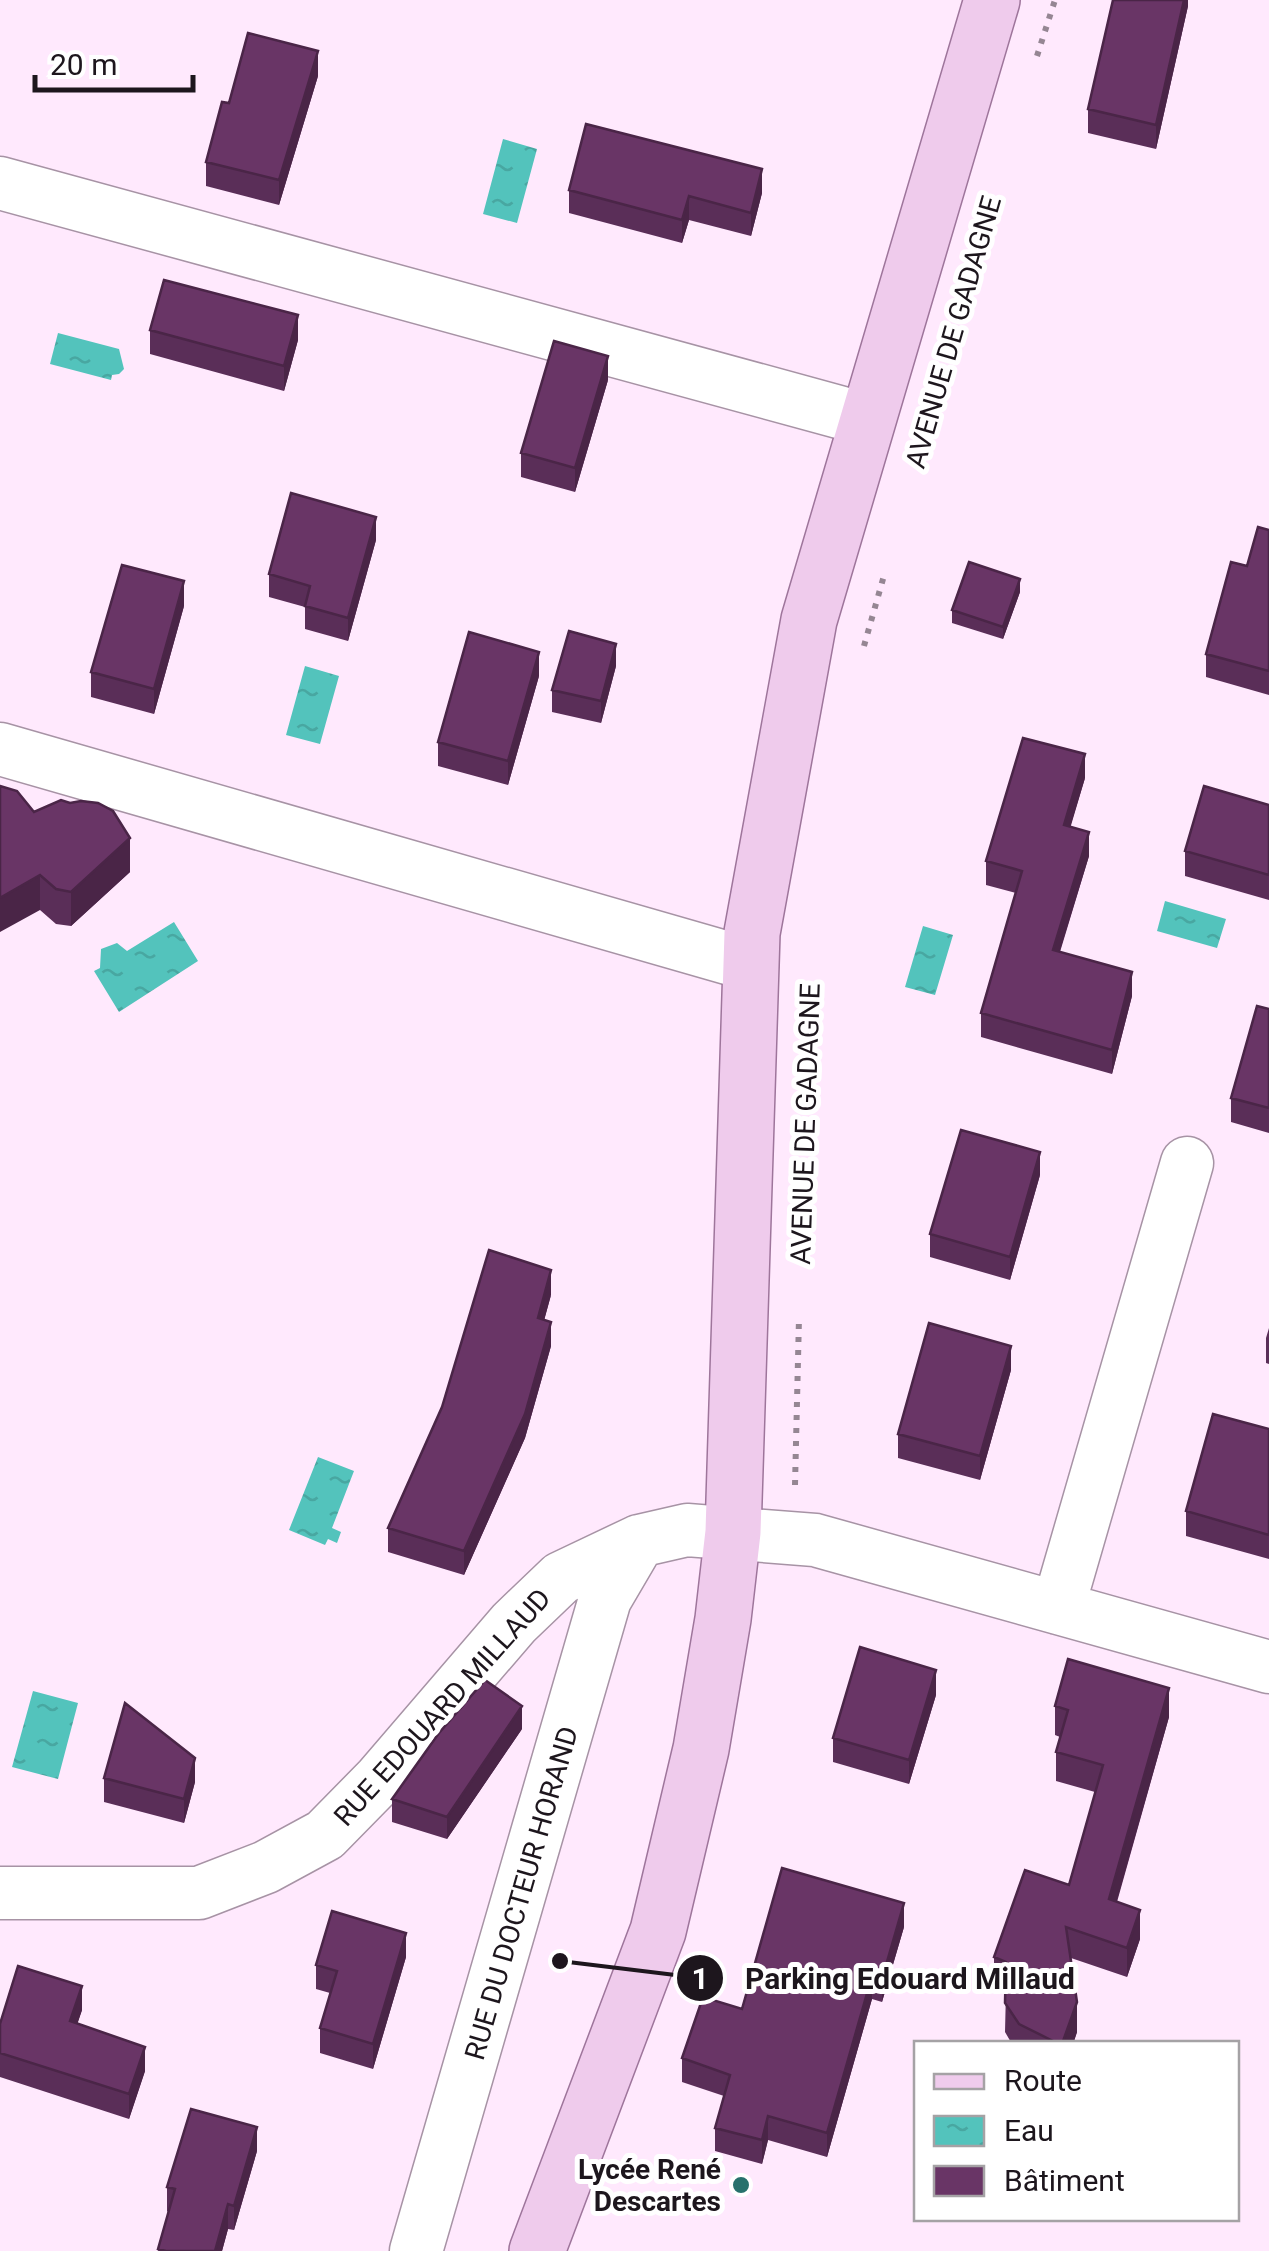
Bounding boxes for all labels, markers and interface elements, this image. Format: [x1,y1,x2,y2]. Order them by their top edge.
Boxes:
scale bar [35,30,192,92]
text: 20 m [50,47,117,82]
street label: AVENUE DE GADAGNE [899,192,1008,472]
street label: AVENUE DE GADAGNE [784,983,827,1265]
street label: RUE EDOUARD MILLAUD [327,1582,558,1833]
street label: RUE DU DOCTEUR HORAND [458,1723,585,2064]
callout: Parking Edouard Millaud [675,1948,1094,2008]
text: 1 [691,1961,709,1996]
text: Parking Edouard Millaud [745,1961,1075,1996]
legend [914,2041,1239,2221]
text: Route [1004,2063,1082,2098]
text: Eau [1004,2113,1054,2148]
place label: Lycée René Descartes [578,2153,721,2218]
text: Bâtiment [1004,2163,1125,2198]
marker: Lycée René Descartes [730,2174,752,2196]

